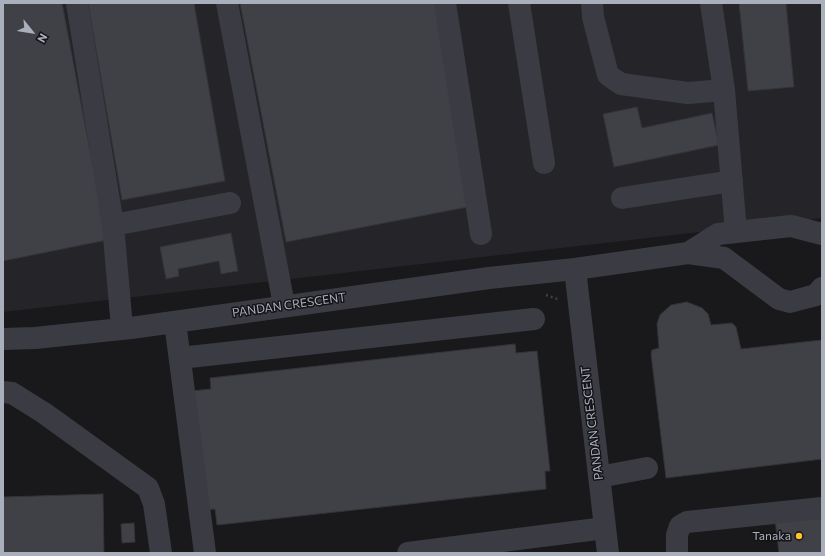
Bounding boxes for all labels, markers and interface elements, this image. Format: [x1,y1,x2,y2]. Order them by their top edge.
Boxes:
north arrow [12,12,52,52]
text: N [35,31,51,45]
street label: PANDAN CRESCENT [231,290,347,320]
street label: PANDAN CRESCENT [578,365,606,481]
place label: Tanaka [752,529,791,543]
marker: Tanaka [794,531,804,541]

